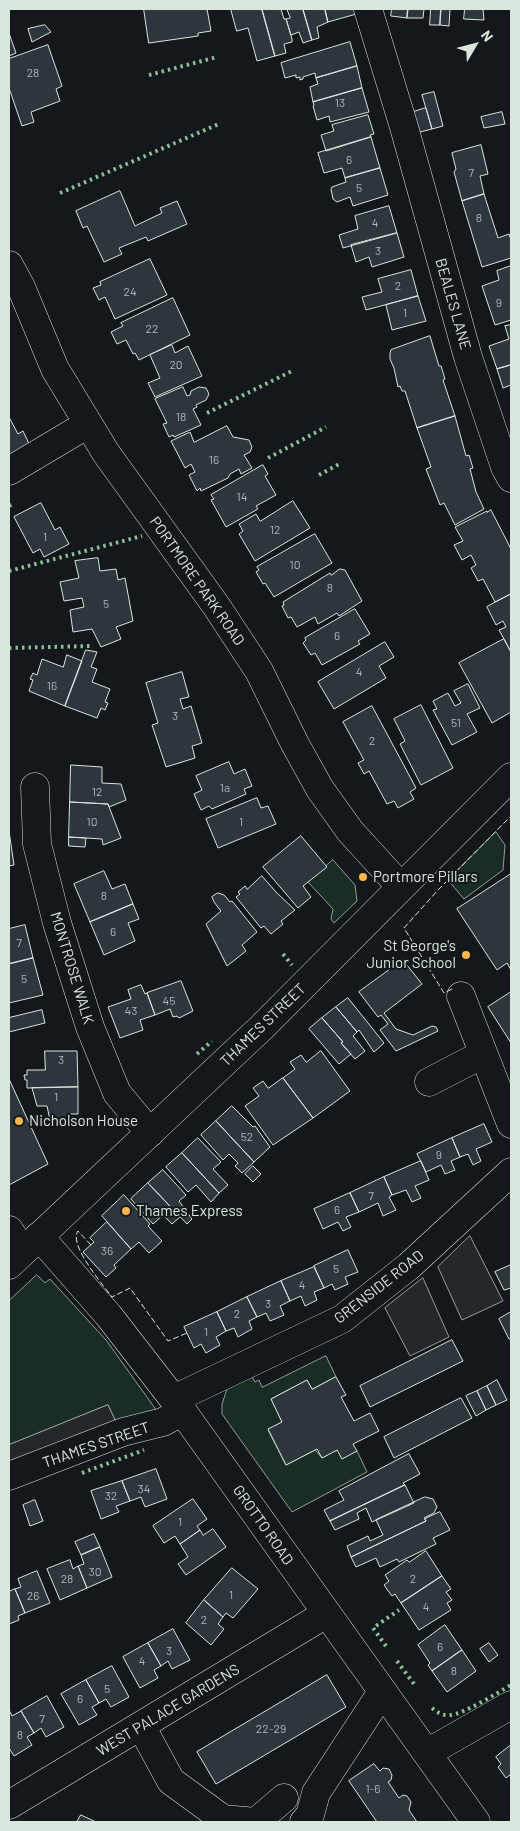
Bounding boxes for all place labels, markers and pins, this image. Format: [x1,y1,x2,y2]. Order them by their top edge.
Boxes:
place label: Portmore Pillars [373,868,478,886]
marker: Portmore Pillars [357,871,369,883]
place label: St George's Junior School [366,937,456,972]
marker: St George's Junior School [460,949,472,961]
place label: Nicholson House [29,1112,138,1130]
marker: Nicholson House [13,1115,25,1127]
place label: Thames Express [136,1202,243,1220]
marker: Thames Express [120,1205,132,1217]

